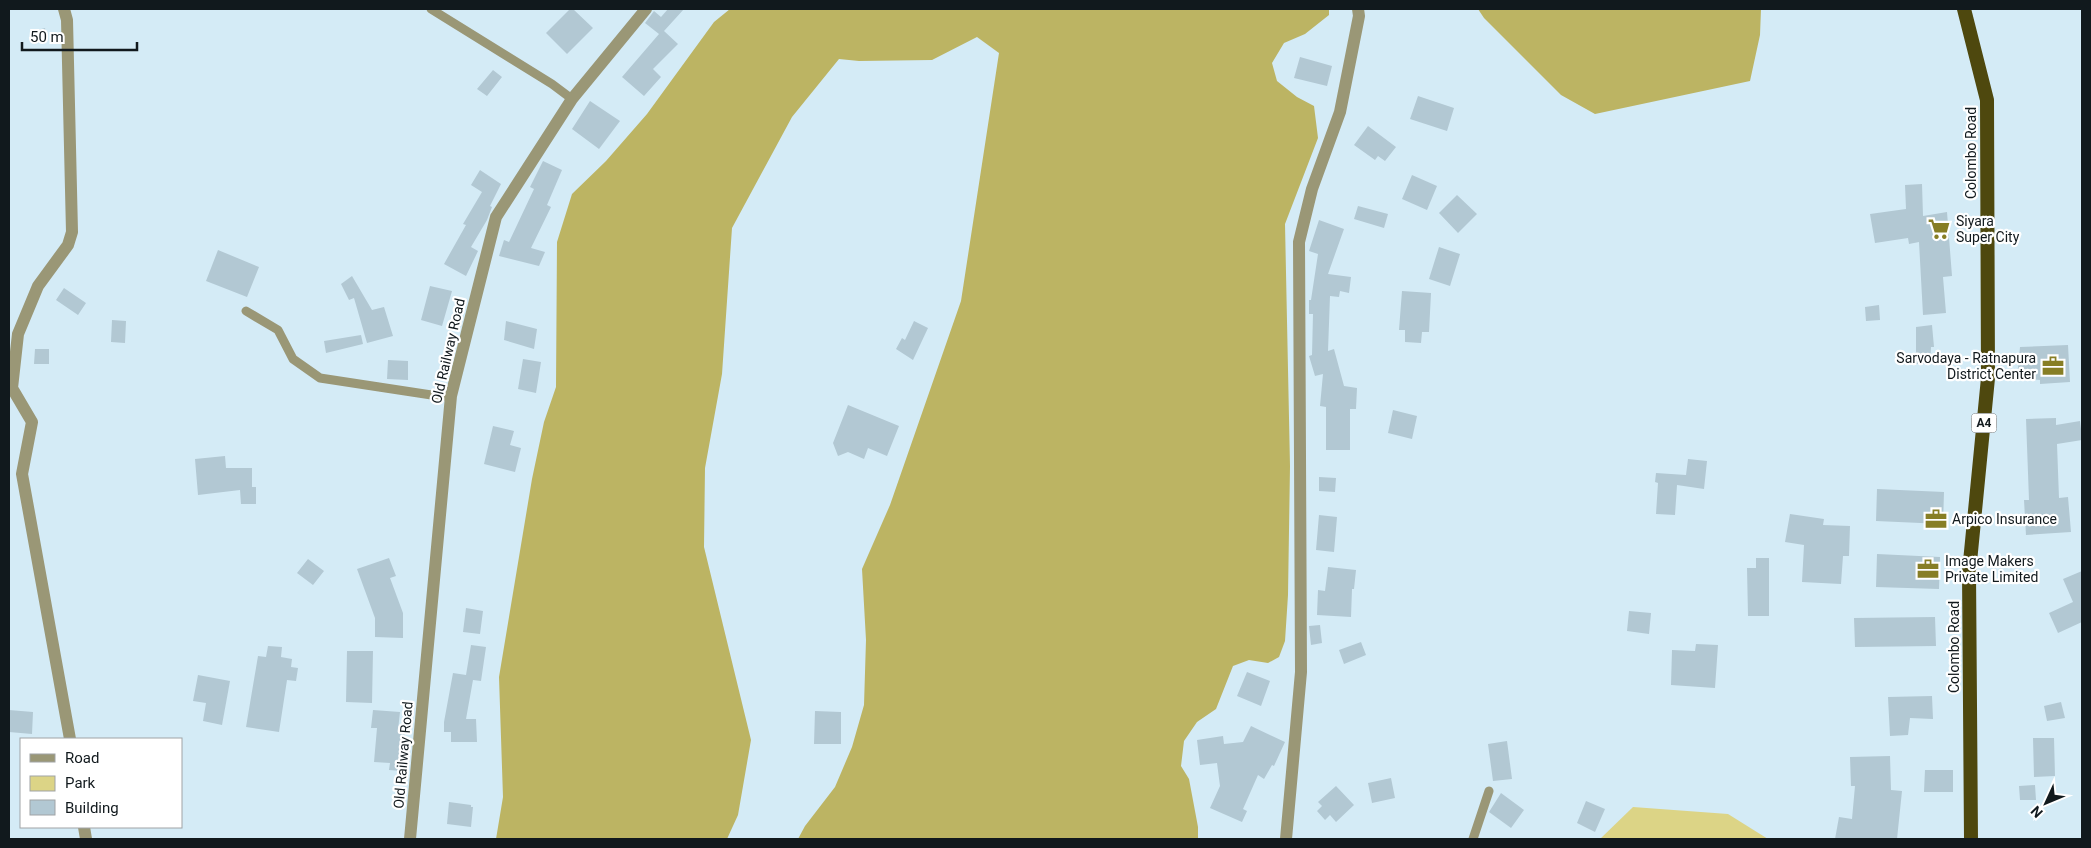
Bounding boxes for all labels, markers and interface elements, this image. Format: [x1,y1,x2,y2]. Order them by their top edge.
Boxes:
scale bar [22,20,138,52]
text: 50 m [30,28,64,46]
street label: Colombo Road [1963,107,1979,199]
place label: Siyara Super City [1956,213,2020,245]
supermarket icon: Siyara Super City [1926,216,1952,242]
street label: Old Railway Road [428,297,468,405]
place label: Sarvodaya - Ratnapura District Center [1896,350,2036,382]
office icon: Sarvodaya - Ratnapura District Center [2040,353,2066,379]
road number: A4 [1972,413,1996,432]
office icon: Arpico Insurance [1923,506,1949,532]
place label: Arpico Insurance [1952,511,2057,527]
place label: Image Makers Private Limited [1945,553,2038,585]
office icon: Image Makers Private Limited [1915,556,1941,582]
street label: Colombo Road [1946,601,1962,693]
street label: Old Railway Road [390,701,416,809]
legend [20,738,182,828]
text: Road [65,749,99,767]
text: Park [65,774,96,792]
north arrow [2021,778,2071,828]
text: Building [65,799,119,817]
text: N [2027,803,2046,821]

